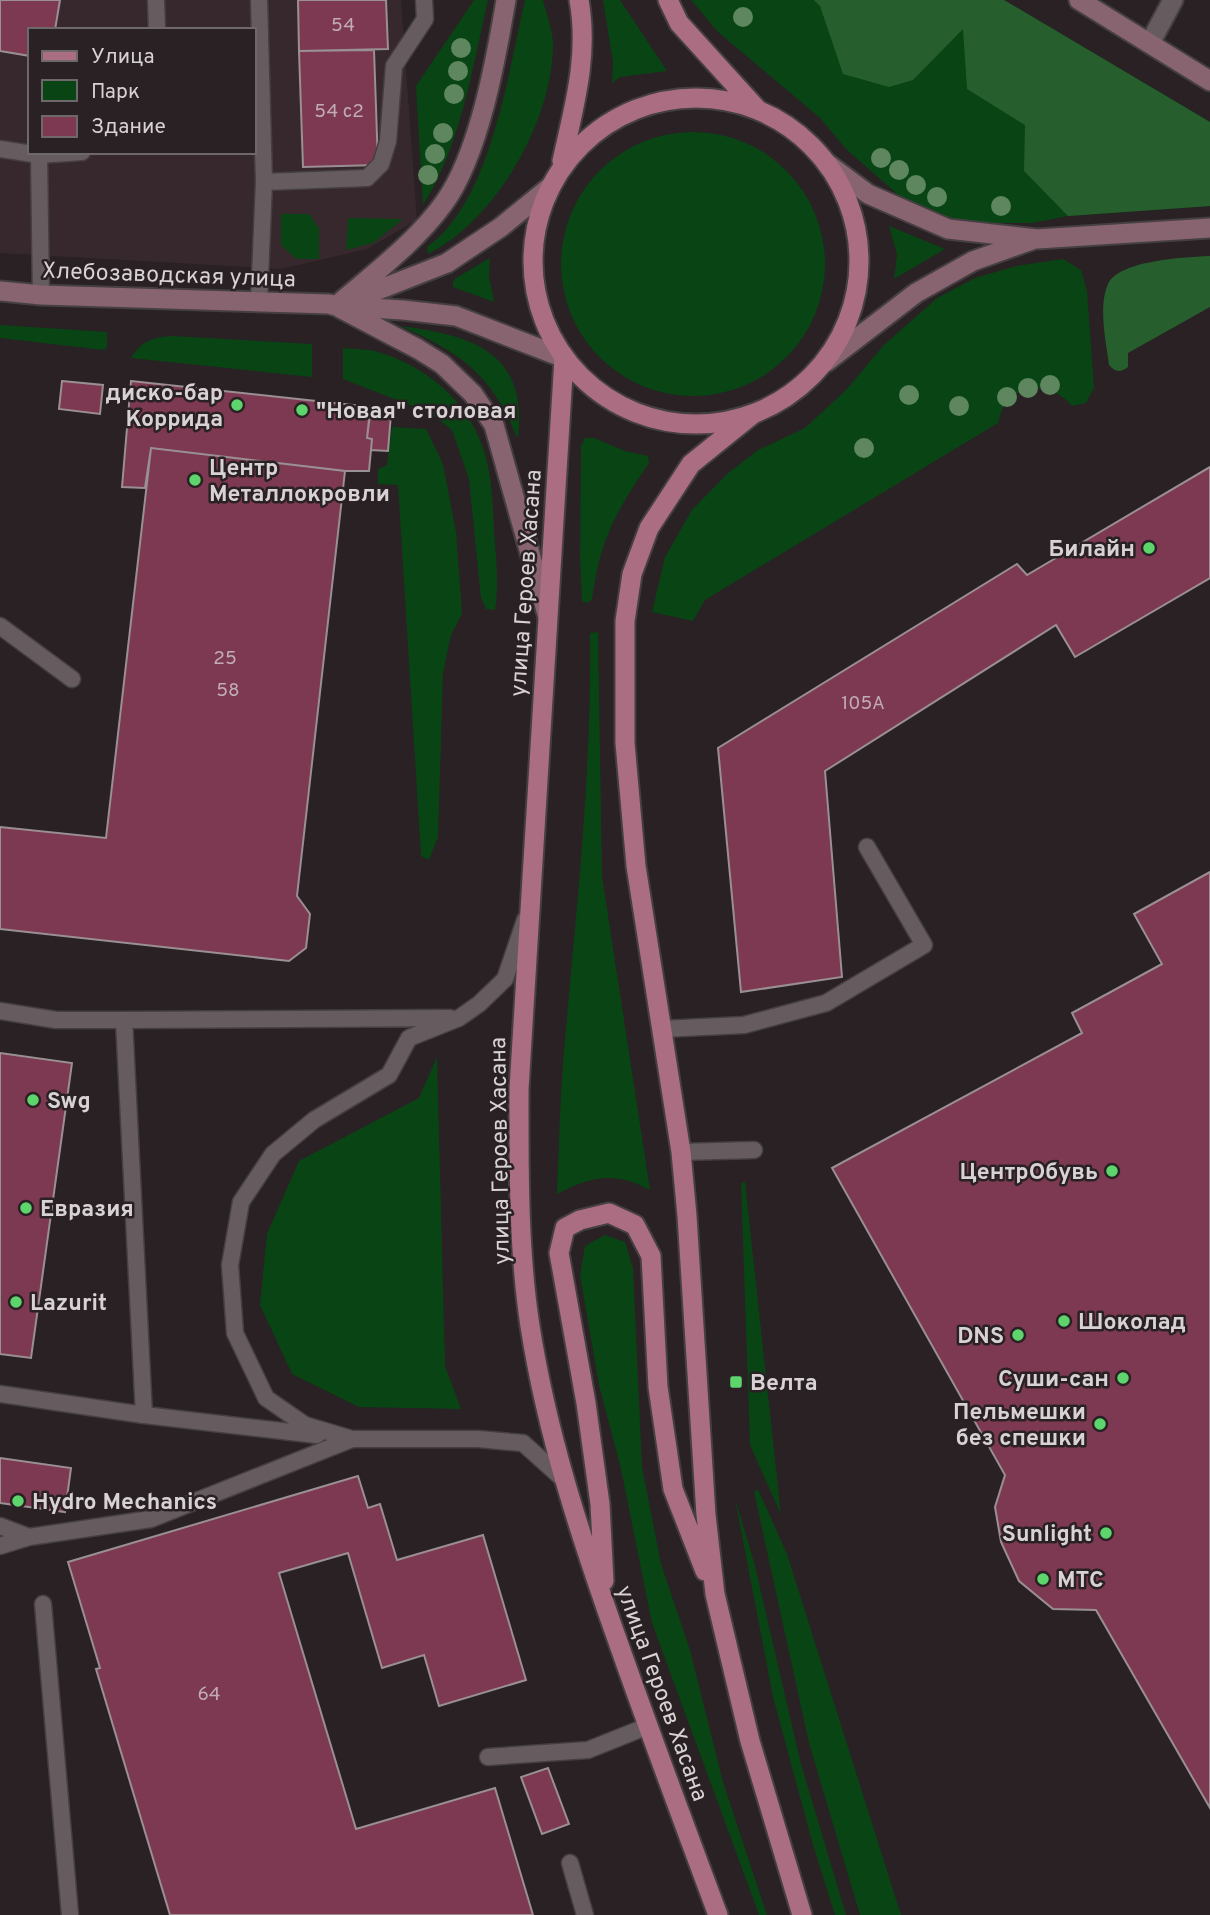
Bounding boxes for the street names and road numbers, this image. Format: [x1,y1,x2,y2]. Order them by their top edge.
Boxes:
street label: Хлебозаводская улица [42,258,296,295]
street label: улица Героев Хасана [505,469,550,698]
street label: улица Героев Хасана [485,1037,518,1265]
street label: улица Героев Хасана [608,1582,713,1806]

